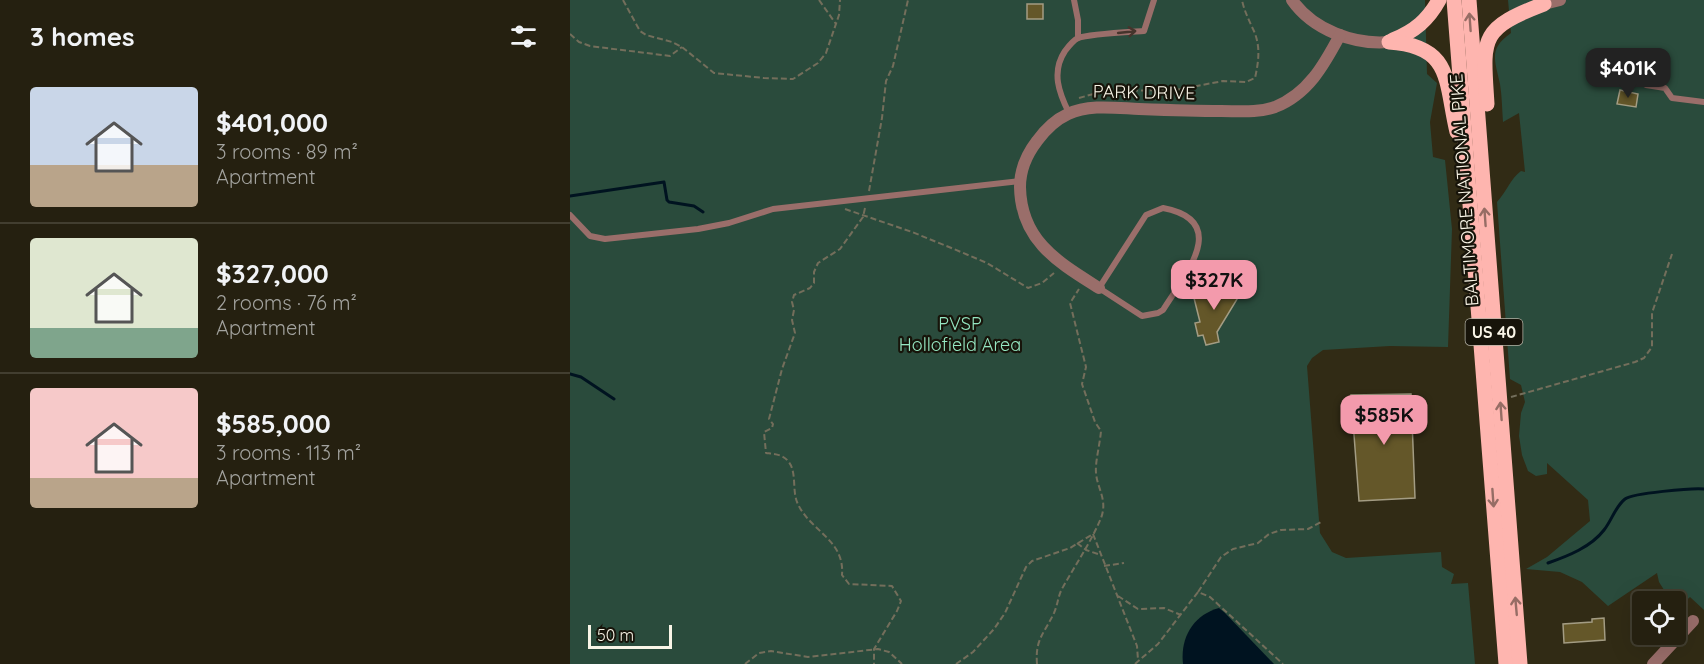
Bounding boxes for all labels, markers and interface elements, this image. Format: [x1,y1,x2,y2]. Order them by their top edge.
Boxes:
one-way arrow [1465,13,1476,33]
text: 3 homes [30,20,135,53]
icon: filters [507,20,540,53]
one-way arrow [1117,26,1137,37]
pin: $401K [1586,48,1670,99]
text: $401K [1600,55,1656,80]
street label: BALTIMORE NATIONAL PIKE [1444,73,1484,307]
street label: PARK DRIVE [1093,80,1195,104]
text: $401,000 [216,106,328,139]
icon: home [78,111,150,183]
text: 3 rooms · 89 m² [216,139,358,164]
text: Apartment [216,164,316,189]
one-way arrow [1480,207,1491,227]
text: $327,000 [216,257,329,290]
pin: $327K [1172,260,1256,311]
icon: home [78,262,150,334]
text: $327K [1185,267,1243,292]
text: 2 rooms · 76 m² [216,290,357,315]
park label: PVSP Hollofield Area [899,312,1021,356]
text: Apartment [216,315,316,340]
road number: US 40 [1466,319,1522,345]
pin: $585K [1342,395,1426,446]
text: $585K [1354,402,1414,427]
one-way arrow [1495,402,1506,422]
text: $585,000 [216,407,331,440]
icon: home [78,412,150,484]
text: 3 rooms · 113 m² [216,440,361,465]
text: Apartment [216,465,316,490]
one-way arrow [1488,488,1499,507]
map controls [1632,591,1686,645]
button: locate [1632,591,1686,645]
one-way arrow [1510,596,1521,616]
scale bar [588,622,672,650]
text: 50 m [597,625,634,645]

